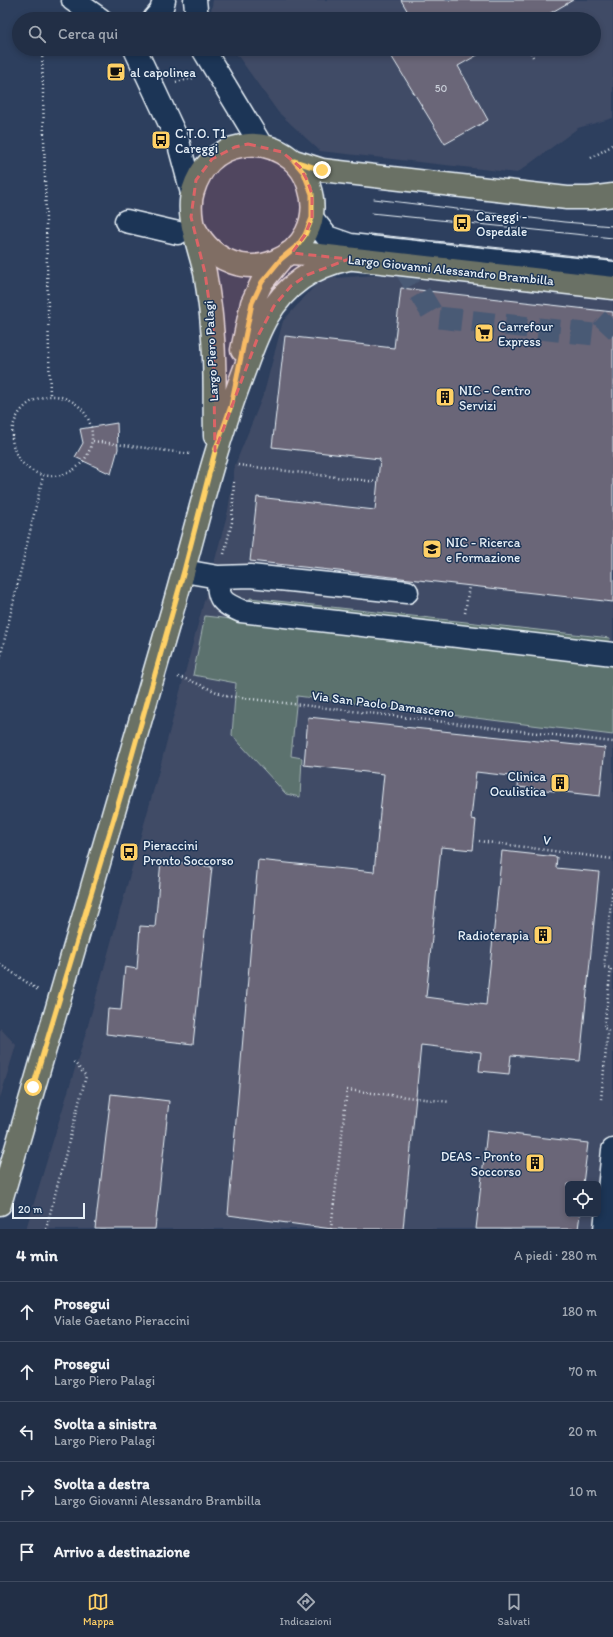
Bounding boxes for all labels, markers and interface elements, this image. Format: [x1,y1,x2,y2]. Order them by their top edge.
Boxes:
search box [12,12,601,56]
icon: search [26,23,48,45]
text: Cerca qui [58,25,118,43]
cafe icon: al capolinea [105,61,127,83]
place label: al capolinea [130,65,196,80]
house number: 50 [435,82,447,95]
place label: C.T.O. T1 Careggi [175,126,226,156]
bus stop icon: C.T.O. T1 Careggi [150,129,172,151]
route end [313,161,331,179]
place label: Careggi - Ospedale [476,209,527,239]
bus stop icon: Careggi - Ospedale [451,212,473,234]
street label: Largo Giovanni Alessandro Brambilla [347,252,555,288]
street label: Largo Piero Palagi [201,300,221,402]
place label: Carrefour Express [498,319,554,349]
supermarket icon: Carrefour Express [473,322,495,344]
place label: NIC - Centro Servizi [459,383,531,413]
building icon: NIC - Centro Servizi [434,386,456,408]
place label: NIC - Ricerca e Formazione [446,535,521,565]
school or university icon: NIC - Ricerca e Formazione [421,538,443,560]
street label: Via San Paolo Damasceno [311,688,455,720]
place label: Clinica Oculistica [490,769,546,799]
building icon: Clinica Oculistica [549,772,571,794]
street label: V [542,832,552,848]
place label: Pieraccini Pronto Soccorso [143,838,234,868]
bus stop icon: Pieraccini Pronto Soccorso [118,841,140,863]
building icon: Radioterapia [532,924,554,946]
place label: Radioterapia [458,928,529,943]
route start [24,1078,42,1096]
place label: DEAS - Pronto Soccorso [441,1149,521,1179]
building icon: DEAS - Pronto Soccorso [524,1152,546,1174]
map controls [565,1181,601,1217]
button: locate [565,1181,601,1217]
scale bar [12,1201,85,1220]
text: 20 m [18,1203,42,1216]
text: 4 min [16,1245,58,1265]
text: A piedi · 280 m [514,1248,597,1263]
text: Prosegui [54,1295,110,1313]
icon: ahead [16,1301,38,1323]
text: 180 m [562,1304,597,1319]
text: Viale Gaetano Pieraccini [54,1313,190,1328]
text: Prosegui [54,1355,110,1373]
icon: ahead [16,1361,38,1383]
text: 70 m [569,1364,597,1379]
text: Largo Piero Palagi [54,1373,155,1388]
text: Svolta a sinistra [54,1415,157,1433]
icon: left [16,1421,38,1443]
text: 20 m [568,1424,597,1439]
text: Largo Piero Palagi [54,1433,155,1448]
text: Svolta a destra [54,1475,150,1493]
icon: right [16,1481,38,1503]
text: 10 m [569,1484,597,1499]
text: Largo Giovanni Alessandro Brambilla [54,1493,261,1508]
icon: arrive [16,1541,38,1563]
text: Arrivo a destinazione [54,1543,190,1561]
tab: Mappa [83,1591,114,1628]
tab: Indicazioni [280,1591,332,1628]
tab: Salvati [498,1591,530,1628]

